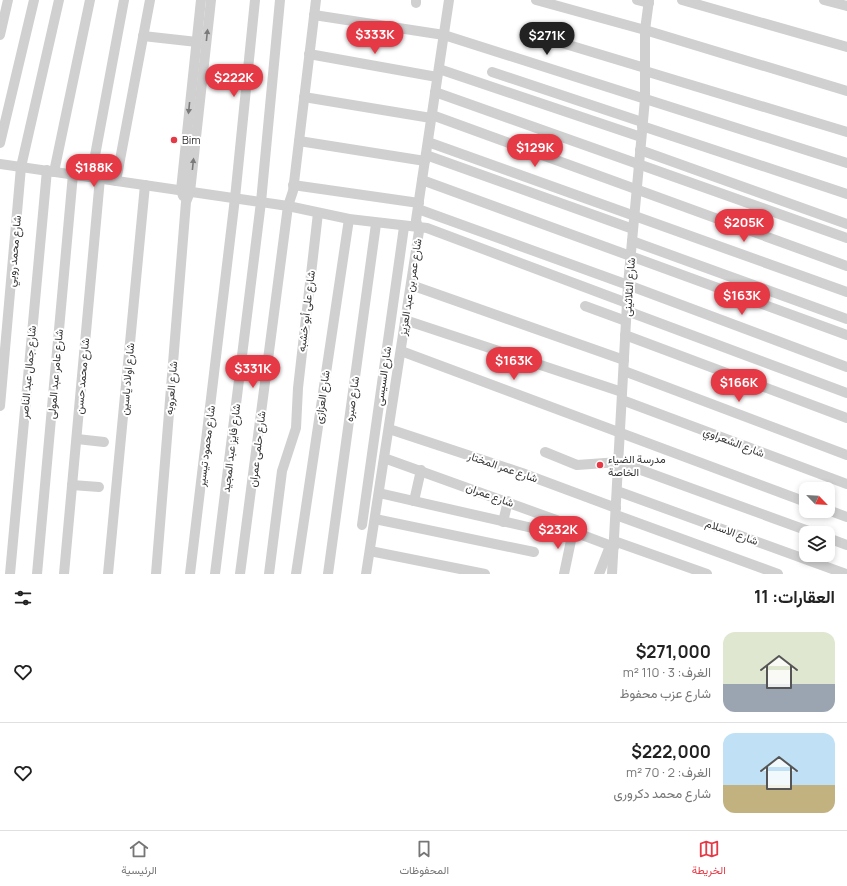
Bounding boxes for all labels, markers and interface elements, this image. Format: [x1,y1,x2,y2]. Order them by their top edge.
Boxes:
pin: $333K [347,21,403,55]
pin: $271K [519,22,575,56]
text: $333K [355,25,395,43]
text: $271K [529,26,565,44]
one-way arrow [204,29,210,41]
pin: $222K [206,64,262,98]
text: $222K [214,68,254,86]
one-way arrow [186,102,193,114]
place label: Bim [182,132,201,147]
pin: $129K [507,134,563,168]
marker: Bim [169,135,179,145]
text: $129K [516,138,554,156]
pin: $188K [66,154,122,188]
text: $188K [75,158,113,176]
one-way arrow [190,158,196,170]
pin: $205K [716,209,772,243]
text: $205K [724,213,764,231]
street label: شارع محمد روبي [3,214,27,288]
street label: شارع عمر بن عبد العزيز [394,237,426,338]
street label: شارع الثلاثينى [619,257,639,317]
street label: شارع على أبو خشبه [293,269,319,353]
pin: $163K [714,282,770,316]
text: $163K [723,286,761,304]
street label: شارع جمال عبد الناصر [16,324,40,420]
street label: شارع عامر عبد المولى [43,328,67,420]
street label: شارع محمد حسن [71,337,93,415]
street label: شارع اولاد ياسين [116,342,138,416]
street label: شارع السيسى [371,345,395,407]
pin: $163K [486,347,542,381]
text: $163K [495,351,533,369]
pin: $331K [225,355,281,389]
text: $331K [234,359,272,377]
street label: شارع العروبه [161,360,181,416]
street label: شارع العزازى [310,369,334,425]
pin: $166K [711,369,767,403]
text: $166K [720,373,758,391]
street label: شارع صبره [341,375,363,423]
street label: شارع فايز عبد المجيد [218,402,244,493]
street label: شارع محمود تيسير [193,404,219,488]
street label: شارع حلمى عمران [244,410,270,488]
street label: شارع الشعراوي [700,423,767,463]
street label: شارع عمر المختار [465,447,541,487]
place label: مدرسة الضياء الخاصة [608,451,666,479]
marker: مدرسة الضياء الخاصة [595,460,605,470]
street label: شارع عمران [464,479,516,511]
north arrow [799,482,835,518]
map controls [799,482,835,562]
street label: شارع الاسلام [703,515,761,549]
pin: $232K [530,516,586,550]
text: $232K [538,520,578,538]
button: layers [799,526,835,562]
text: العقارات: 11 [754,585,835,608]
icon: filters [12,587,34,609]
text: $271,000 [636,640,711,663]
icon: home [755,648,803,696]
icon: heart [12,661,34,683]
text: الغرف: 3 · 110 m² [623,663,711,681]
text: شارع عزب محفوظ [620,684,711,702]
text: $222,000 [631,740,711,763]
icon: home [755,749,803,797]
icon: heart [12,762,34,784]
text: الغرف: 2 · 70 m² [626,763,711,781]
text: شارع محمد دكرورى [613,784,711,802]
tab: الرئيسية [121,838,157,880]
tab: المحفوظات [400,838,449,880]
tab: الخريطة [692,838,726,880]

